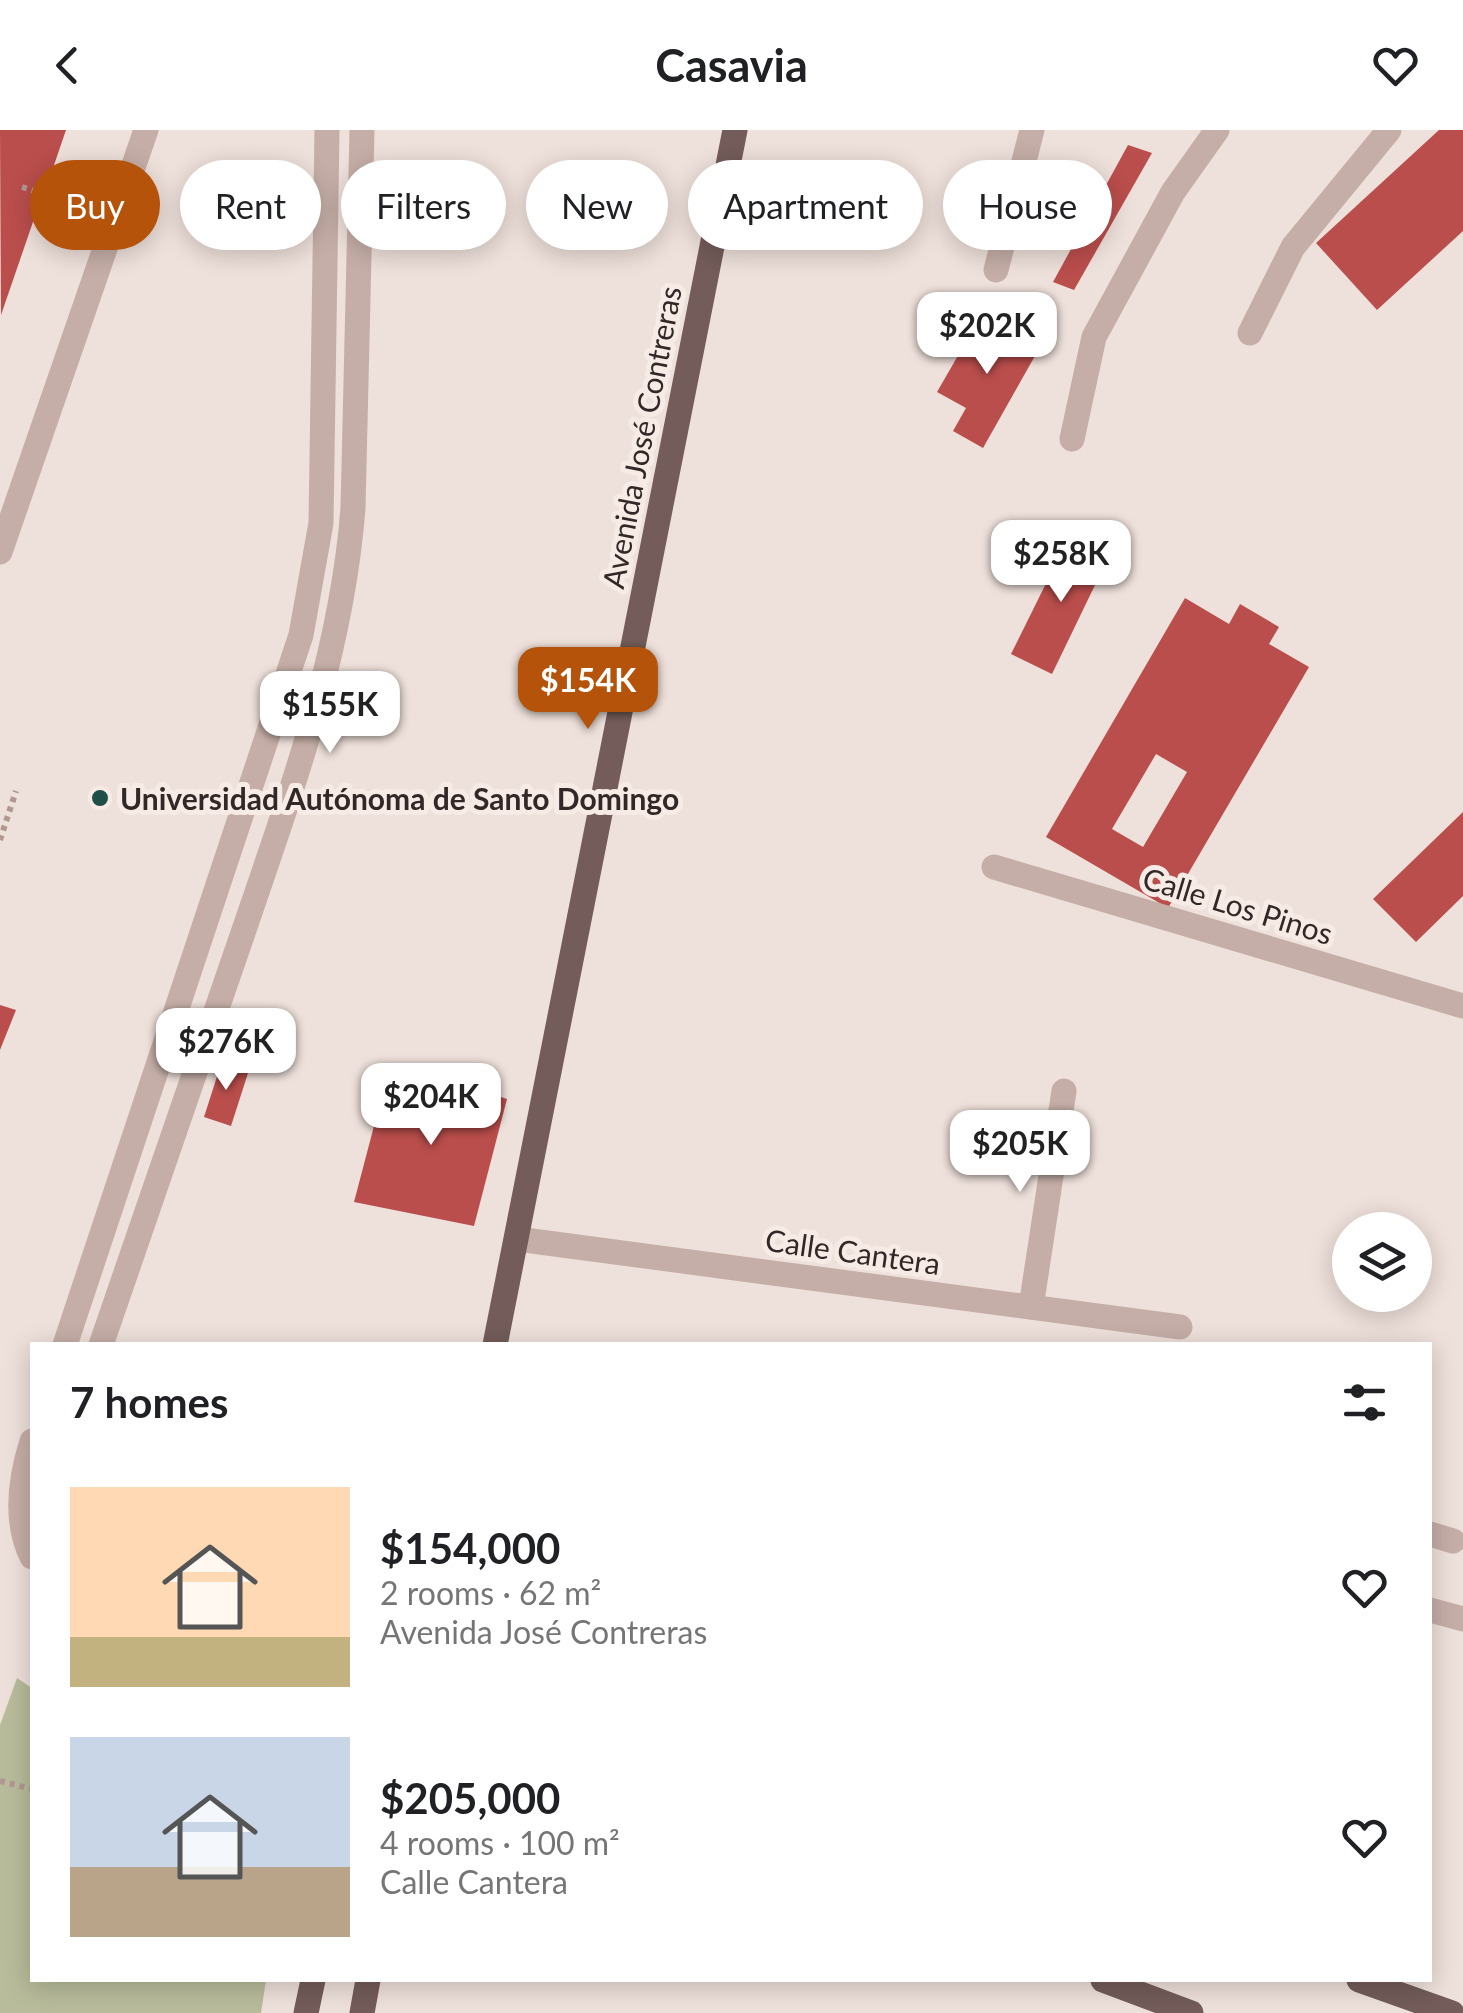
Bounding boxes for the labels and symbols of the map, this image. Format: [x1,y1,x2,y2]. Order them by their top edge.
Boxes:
street label: Avenida José Contreras [594,283,688,591]
pin: $202K [917,292,1057,377]
pin: $258K [991,520,1131,605]
pin: $154K [518,647,658,732]
pin: $155K [260,671,400,756]
place label: Universidad Autónoma de Santo Domingo [120,780,679,816]
marker: Universidad Autónoma de Santo Domingo [89,787,111,809]
street label: Calle Los Pinos [1139,859,1337,951]
pin: $276K [156,1008,296,1093]
pin: $204K [361,1063,501,1148]
pin: $205K [950,1110,1090,1195]
street label: Calle Cantera [763,1221,943,1281]

